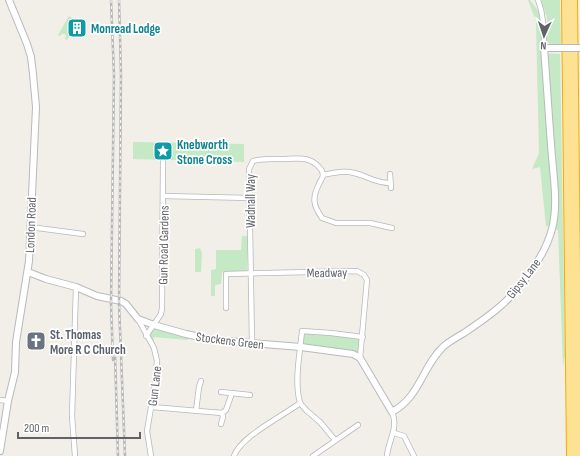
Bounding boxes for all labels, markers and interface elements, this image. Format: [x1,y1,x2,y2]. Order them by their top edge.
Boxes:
north arrow [524,16,564,56]
building icon: Monread Lodge [66,17,88,39]
place label: Monread Lodge [91,21,161,37]
text: N [540,39,547,52]
place label: Knebworth Stone Cross [177,137,232,168]
place icon: Knebworth Stone Cross [152,140,174,162]
street label: Wadnall Way [243,174,259,228]
street label: London Road [22,197,40,253]
street label: Gun Road Gardens [155,205,173,285]
street label: Gipsy Lane [503,255,544,302]
street label: Meadway [307,265,347,281]
place label: St. Thomas More R C Church [50,327,126,358]
street label: Stockens Green [195,329,265,353]
church icon: St. Thomas More R C Church [25,330,47,352]
street label: Gun Lane [145,365,165,407]
scale bar [18,414,140,440]
text: 200 m [24,421,50,436]

